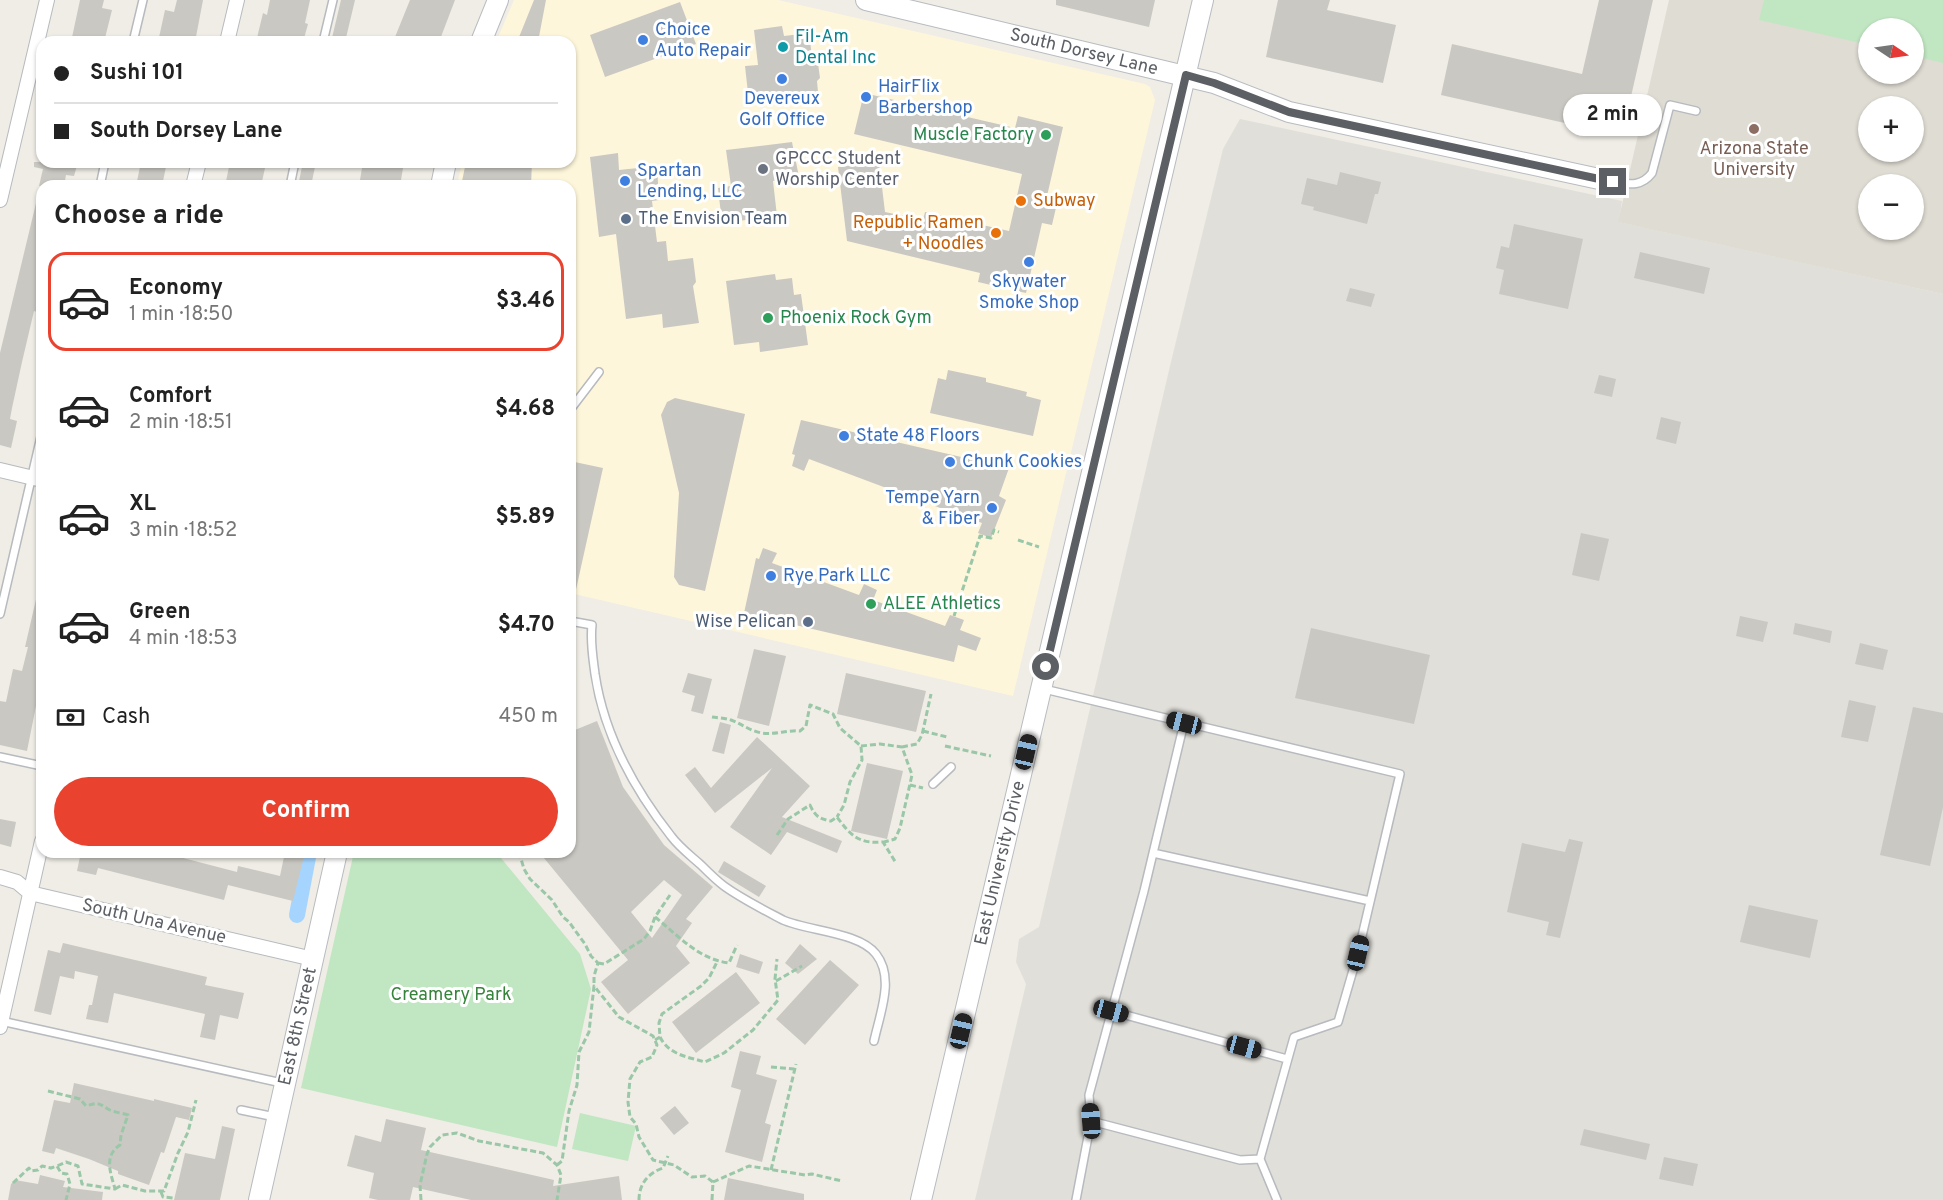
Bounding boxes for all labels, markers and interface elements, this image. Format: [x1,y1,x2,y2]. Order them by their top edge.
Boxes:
north arrow [1858,18,1924,84]
map controls [1858,18,1924,240]
place label: Choice Auto Repair [655,19,751,63]
street label: South Dorsey Lane [1007,23,1160,81]
place label: Fil-Am Dental Inc [795,26,876,70]
marker: Choice Auto Repair [636,33,650,47]
marker: Fil-Am Dental Inc [776,40,790,54]
text: Sushi 101 [90,60,184,87]
marker: Devereux Golf Office [775,72,789,86]
place label: HairFlix Barbershop [878,76,973,120]
place label: Devereux Golf Office [739,88,825,132]
marker: HairFlix Barbershop [859,90,873,104]
callout: 2 min [1564,95,1662,137]
button: + [1858,96,1924,162]
text: 2 min [1586,102,1639,128]
text: South Dorsey Lane [90,118,283,145]
marker: Arizona State University [1747,122,1761,136]
place label: Muscle Factory [913,124,1034,147]
marker: Muscle Factory [1039,128,1053,142]
place label: Arizona State University [1699,138,1809,182]
place label: GPCCC Student Worship Center [775,148,901,192]
place label: Spartan Lending, LLC [637,160,743,204]
marker: GPCCC Student Worship Center [756,162,770,176]
route end [1599,168,1626,195]
marker: Spartan Lending, LLC [618,174,632,188]
button: − [1858,174,1924,240]
place label: Subway [1033,190,1096,213]
marker: Subway [1014,194,1028,208]
text: Choose a ride [54,199,224,233]
place label: The Envision Team [638,208,787,231]
marker: The Envision Team [619,212,633,226]
place label: Republic Ramen + Noodles [853,212,984,256]
marker: Republic Ramen + Noodles [989,226,1003,240]
marker: Skywater Smoke Shop [1022,255,1036,269]
place label: Skywater Smoke Shop [979,271,1079,315]
icon: car [57,275,111,329]
text: Economy [129,275,223,302]
text: $3.46 [496,288,555,315]
text: 1 min · 18:50 [129,302,233,328]
place label: Phoenix Rock Gym [780,307,932,330]
marker: Phoenix Rock Gym [761,311,775,325]
icon: car [57,383,111,437]
text: Comfort [129,383,212,410]
text: $4.68 [495,396,555,423]
text: 2 min · 18:51 [129,410,233,436]
place label: State 48 Floors [856,425,980,448]
marker: State 48 Floors [837,429,851,443]
place label: Chunk Cookies [962,451,1082,474]
marker: Chunk Cookies [943,455,957,469]
place label: Tempe Yarn & Fiber [885,487,980,531]
icon: car [57,491,111,545]
text: XL [129,491,156,518]
marker: Tempe Yarn & Fiber [985,501,999,515]
text: $5.89 [496,504,555,531]
text: 3 min · 18:52 [129,518,237,544]
place label: Rye Park LLC [783,565,891,588]
marker: Rye Park LLC [764,569,778,583]
place label: ALEE Athletics [883,593,1001,616]
marker: ALEE Athletics [864,597,878,611]
icon: car [57,599,111,653]
text: Green [129,599,191,626]
place label: Wise Pelican [695,611,796,634]
text: $4.70 [498,612,555,639]
marker: Wise Pelican [801,615,815,629]
text: 4 min · 18:53 [129,626,237,652]
route start [1032,653,1059,680]
icon: cash [54,701,87,734]
text: Cash [102,704,151,731]
text: 450 m [499,704,558,730]
car [1164,710,1204,736]
car [1013,732,1039,772]
button: Confirm [54,777,558,846]
street label: East University Drive [970,779,1031,948]
street label: South Una Avenue [80,894,228,950]
car [1345,933,1371,973]
street label: East 8th Street [274,965,322,1088]
park label: Creamery Park [391,984,511,1007]
car [1091,998,1131,1024]
car [948,1011,974,1051]
car [1224,1034,1264,1060]
car [1081,1102,1101,1140]

